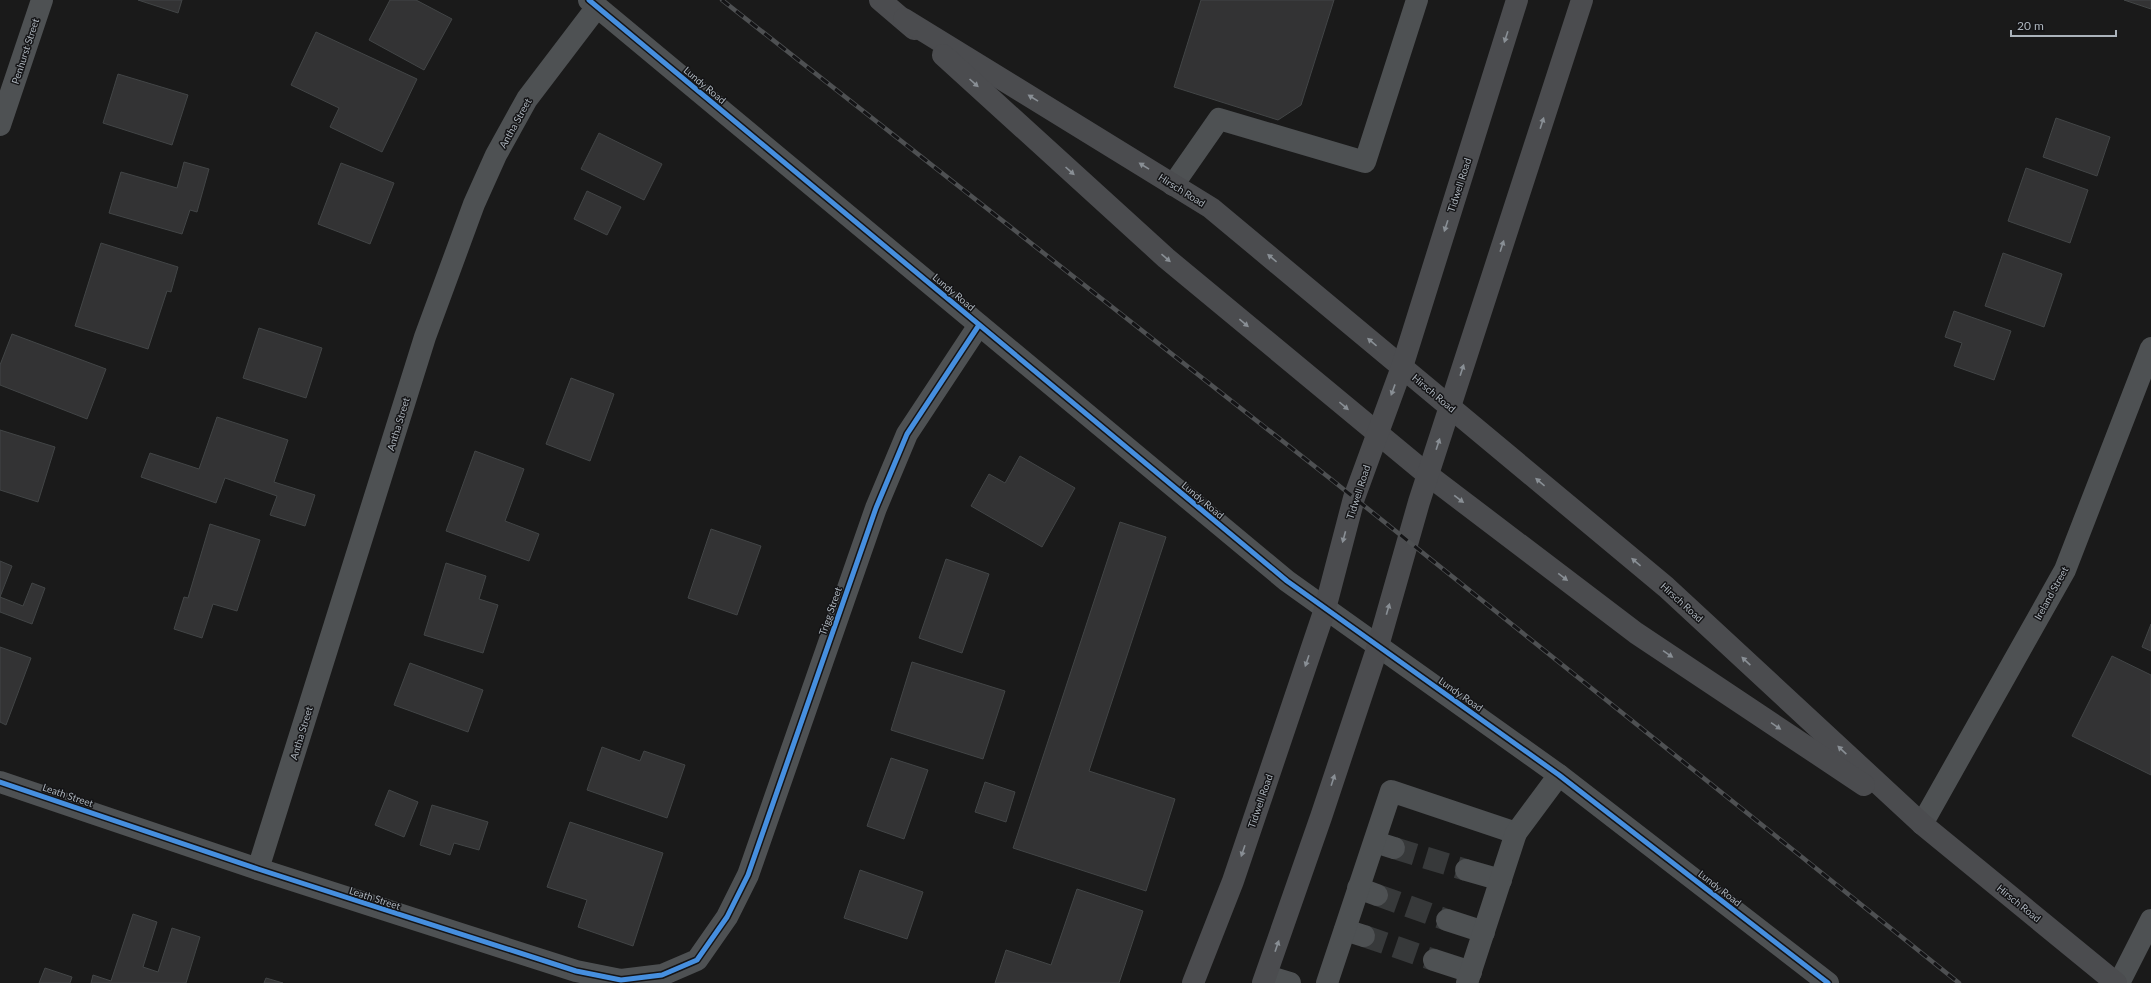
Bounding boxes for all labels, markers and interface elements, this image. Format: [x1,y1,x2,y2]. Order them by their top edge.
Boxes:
scale bar [2011,12,2116,38]
street label: Penhurst Street [9,16,41,85]
text: 20 m [2017,18,2044,33]
one-way arrow [1503,32,1509,44]
street label: Lundy Road [682,64,728,106]
one-way arrow [969,78,979,88]
one-way arrow [1027,95,1039,102]
street label: Antha Street [496,96,534,150]
one-way arrow [1540,116,1546,128]
street label: Tidwell Road [1445,156,1473,214]
one-way arrow [1138,163,1150,170]
one-way arrow [1065,166,1075,175]
street label: Hirsch Road [1156,171,1208,209]
one-way arrow [1443,220,1449,232]
one-way arrow [1499,240,1505,252]
one-way arrow [1161,254,1171,263]
one-way arrow [1266,254,1277,263]
street label: Lundy Road [931,271,977,313]
one-way arrow [1239,318,1249,327]
one-way arrow [1366,337,1377,346]
one-way arrow [1459,364,1465,376]
street label: Hirsch Road [1410,371,1458,415]
one-way arrow [1390,384,1396,396]
street label: Antha Street [384,395,412,452]
one-way arrow [1339,401,1349,410]
one-way arrow [1435,438,1441,450]
street label: Tidwell Road [1344,463,1372,521]
one-way arrow [1534,477,1545,486]
street label: Lundy Road [1180,479,1226,521]
one-way arrow [1454,495,1465,503]
one-way arrow [1341,531,1347,543]
one-way arrow [1630,557,1641,566]
street label: Ireland Street [2031,564,2071,622]
one-way arrow [1558,573,1568,581]
street label: Hirsch Road [1658,580,1706,624]
street label: Trigg Street [816,585,844,637]
one-way arrow [1385,602,1391,614]
one-way arrow [1663,650,1673,658]
one-way arrow [1304,656,1310,668]
one-way arrow [1741,657,1751,666]
street label: Lundy Road [1437,674,1485,714]
street label: Antha Street [287,704,315,761]
one-way arrow [1771,722,1781,730]
one-way arrow [1836,745,1847,754]
street label: Tidwell Road [1245,772,1275,830]
one-way arrow [1331,774,1337,786]
street label: Leath Street [41,781,95,809]
one-way arrow [1240,845,1246,857]
street label: Lundy Road [1696,867,1744,909]
street label: Hirsch Road [1995,882,2043,924]
street label: Leath Street [348,884,402,912]
one-way arrow [1274,940,1280,952]

